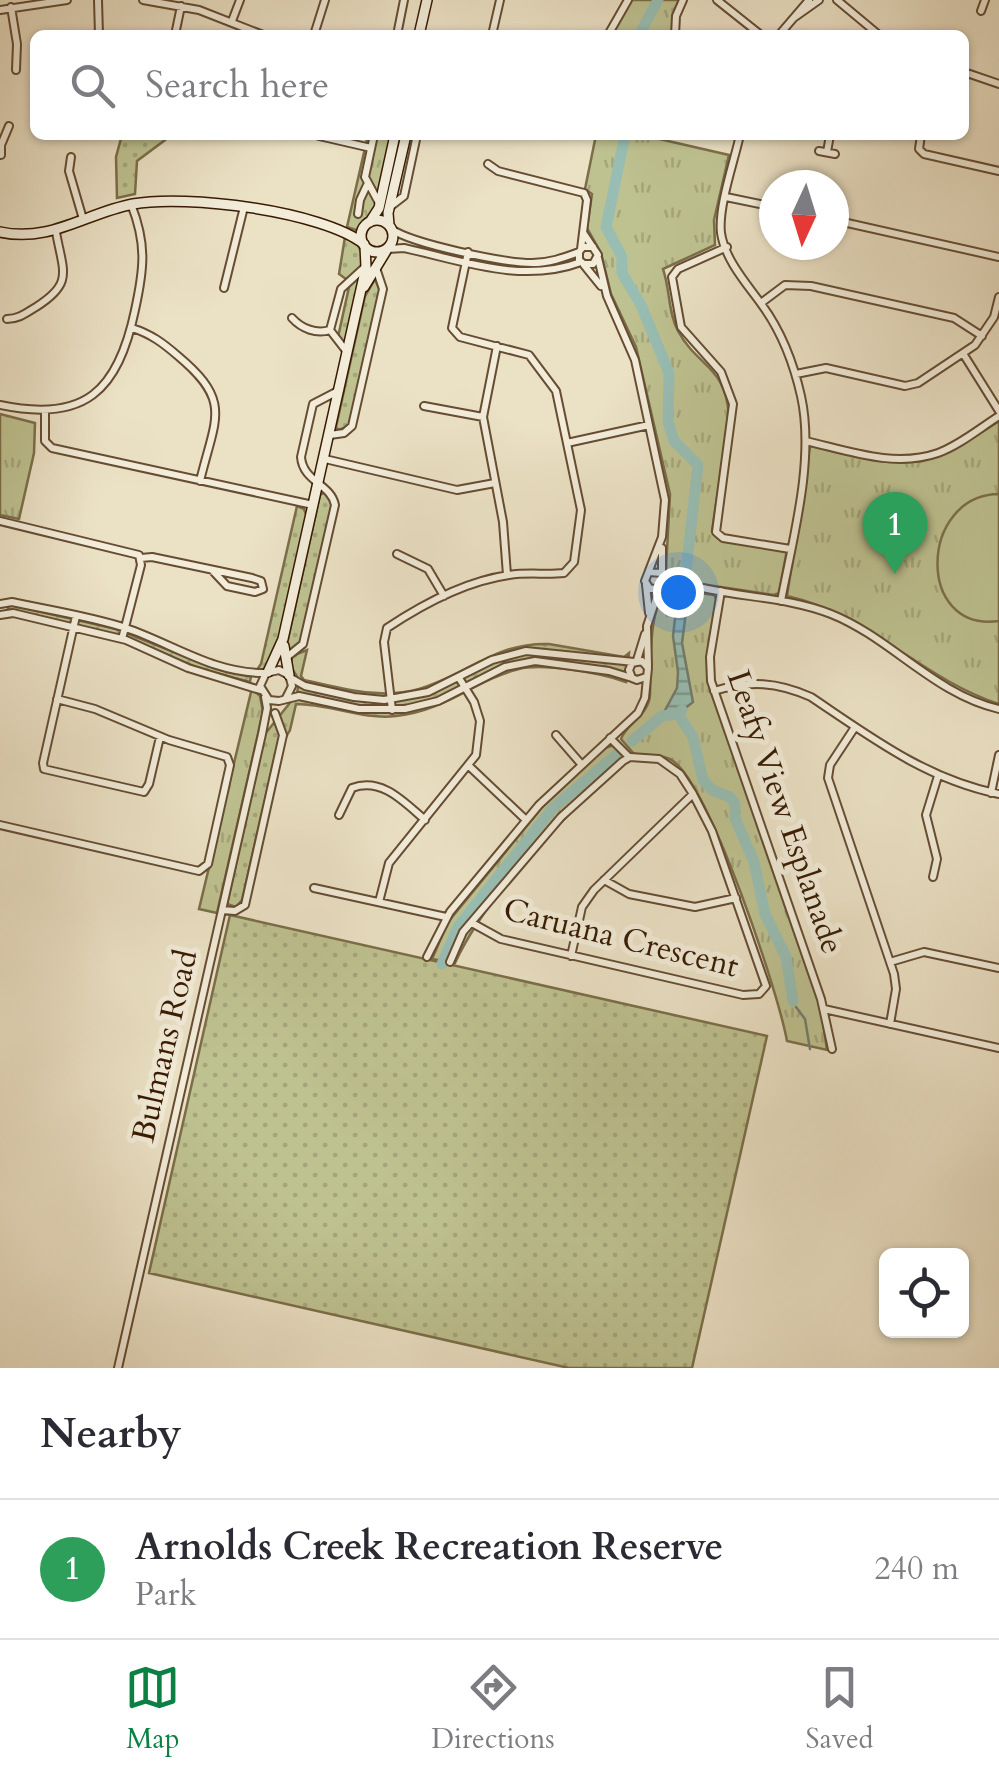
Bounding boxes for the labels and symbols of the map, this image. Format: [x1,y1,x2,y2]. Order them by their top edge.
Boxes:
north arrow [759,170,849,260]
pin: 1 [862,492,928,574]
your location [653,567,704,618]
street label: Leafy View Esplanade [716,664,854,960]
street label: Caruana Crescent [499,888,743,988]
street label: Bulmans Road [122,945,208,1147]

